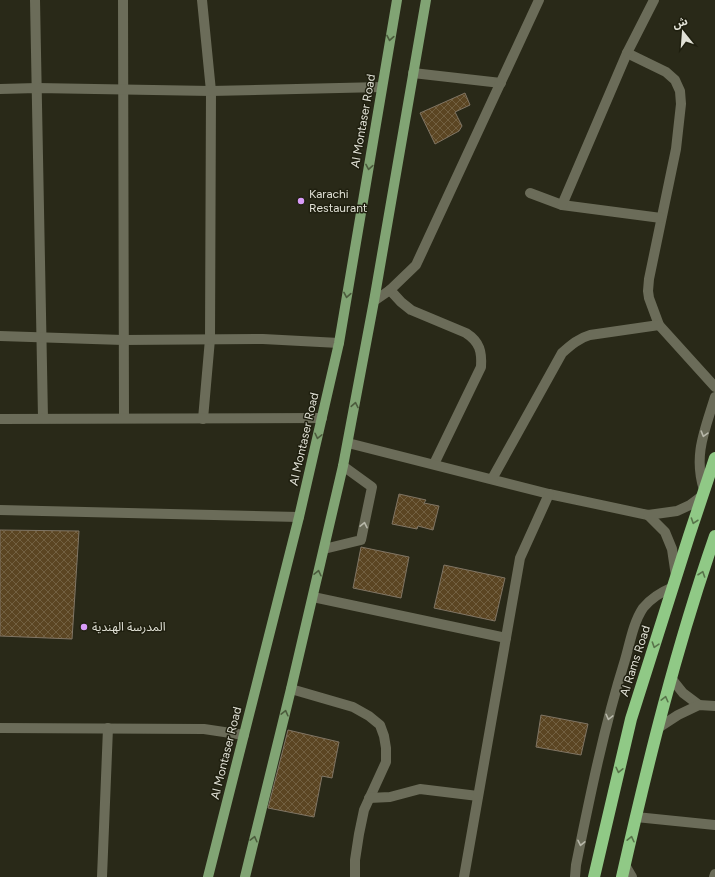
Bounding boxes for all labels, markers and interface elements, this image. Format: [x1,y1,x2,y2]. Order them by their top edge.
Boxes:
north arrow [663,12,703,52]
text: ش [671,14,689,31]
one-way arrow [387,35,395,42]
street label: Al Montaser Road [348,73,378,169]
one-way arrow [365,163,373,170]
place label: Karachi Restaurant [309,187,368,215]
marker: Karachi Restaurant [296,196,306,206]
one-way arrow [343,292,352,298]
street label: Al Montaser Road [286,391,322,487]
one-way arrow [350,402,359,408]
one-way arrow [700,431,708,437]
one-way arrow [314,433,322,439]
one-way arrow [690,518,698,525]
one-way arrow [360,522,368,528]
one-way arrow [314,570,322,576]
one-way arrow [697,571,705,578]
place label: المدرسة الهندية [92,620,166,634]
marker: المدرسة الهندية [79,622,89,632]
street label: Al Rams Road [617,624,653,698]
one-way arrow [651,642,660,649]
one-way arrow [660,696,669,703]
street label: Al Montaser Road [208,705,244,801]
one-way arrow [280,710,289,717]
one-way arrow [605,713,613,720]
one-way arrow [615,766,624,773]
one-way arrow [249,836,258,843]
one-way arrow [626,836,634,842]
one-way arrow [577,840,585,847]

